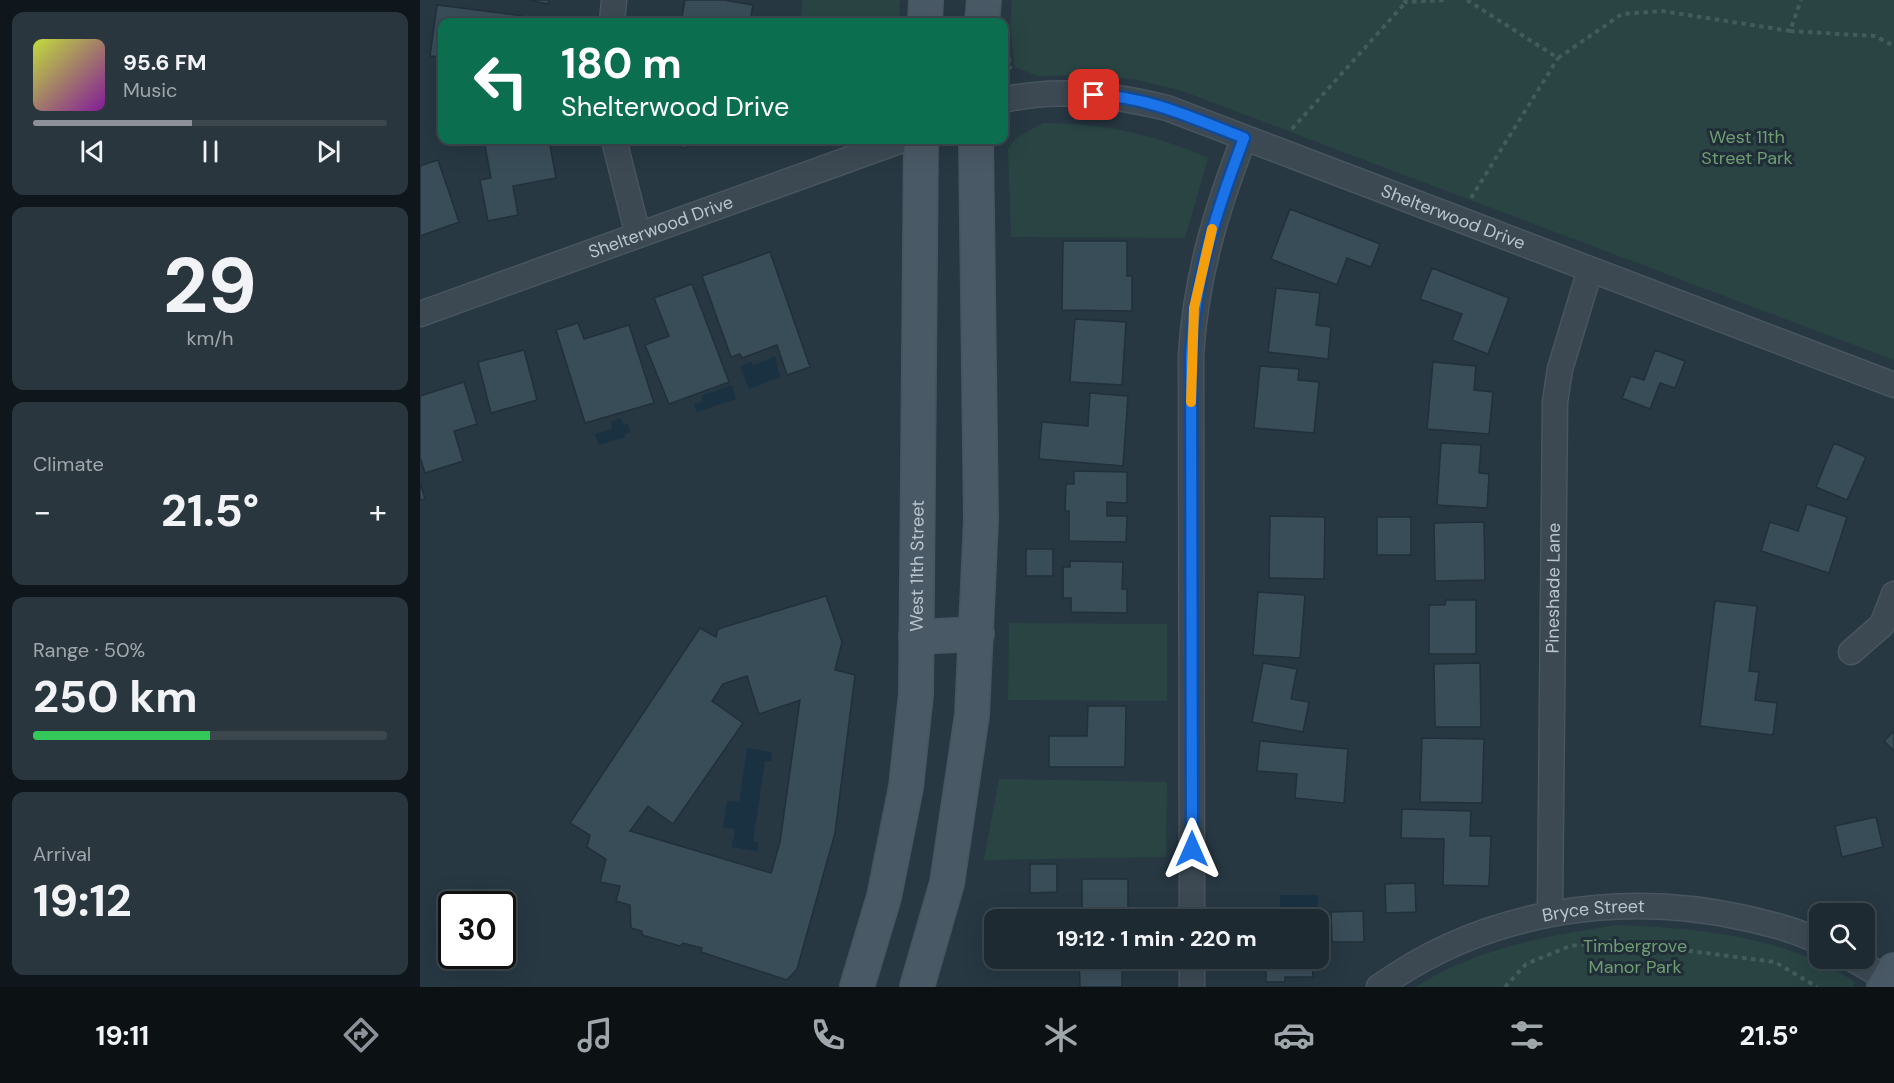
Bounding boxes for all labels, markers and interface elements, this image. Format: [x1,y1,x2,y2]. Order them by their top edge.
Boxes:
text: 180 m [561,36,682,91]
icon: left [462,42,540,120]
text: 95.6 FM [123,48,206,77]
pin [1068,69,1119,120]
text: Music [123,77,178,103]
icon: arrive [1077,78,1110,111]
text: Shelterwood Drive [561,89,789,124]
park label: West 11th Street Park [1701,125,1793,170]
icon: previous [76,135,109,168]
icon: pause [194,135,227,168]
icon: next [312,135,345,168]
street label: Shelterwood Drive [1378,179,1529,255]
street label: Shelterwood Drive [585,190,737,264]
text: 29 [163,235,257,336]
text: km/h [186,325,234,351]
text: Climate [33,451,104,477]
text: 21.5° [161,481,259,540]
text: − [33,490,51,533]
text: + [369,490,387,533]
street label: West 11th Street [905,500,930,632]
street label: Pineshade Lane [1541,523,1566,654]
text: Range · 50% [33,637,145,663]
text: 250 km [33,667,198,726]
position arrow [1160,817,1224,881]
text: Arrival [33,841,91,867]
text: 19:12 [33,871,132,930]
speed limit sign: 30 [438,891,516,969]
street label: Bryce Street [1540,894,1645,928]
map controls [1809,903,1875,969]
button: search [1809,903,1875,969]
text: 19:12 · 1 min · 220 m [1056,924,1257,953]
park label: Timbergrove Manor Park [1583,934,1687,979]
icon: directions [340,1014,382,1056]
icon: music [574,1014,616,1056]
icon: phone [807,1014,849,1056]
icon: climate [1040,1014,1082,1056]
icon: car [1273,1014,1315,1056]
icon: filters [1506,1014,1548,1056]
text: 19:11 [96,1018,149,1053]
text: 21.5° [1740,1018,1798,1053]

